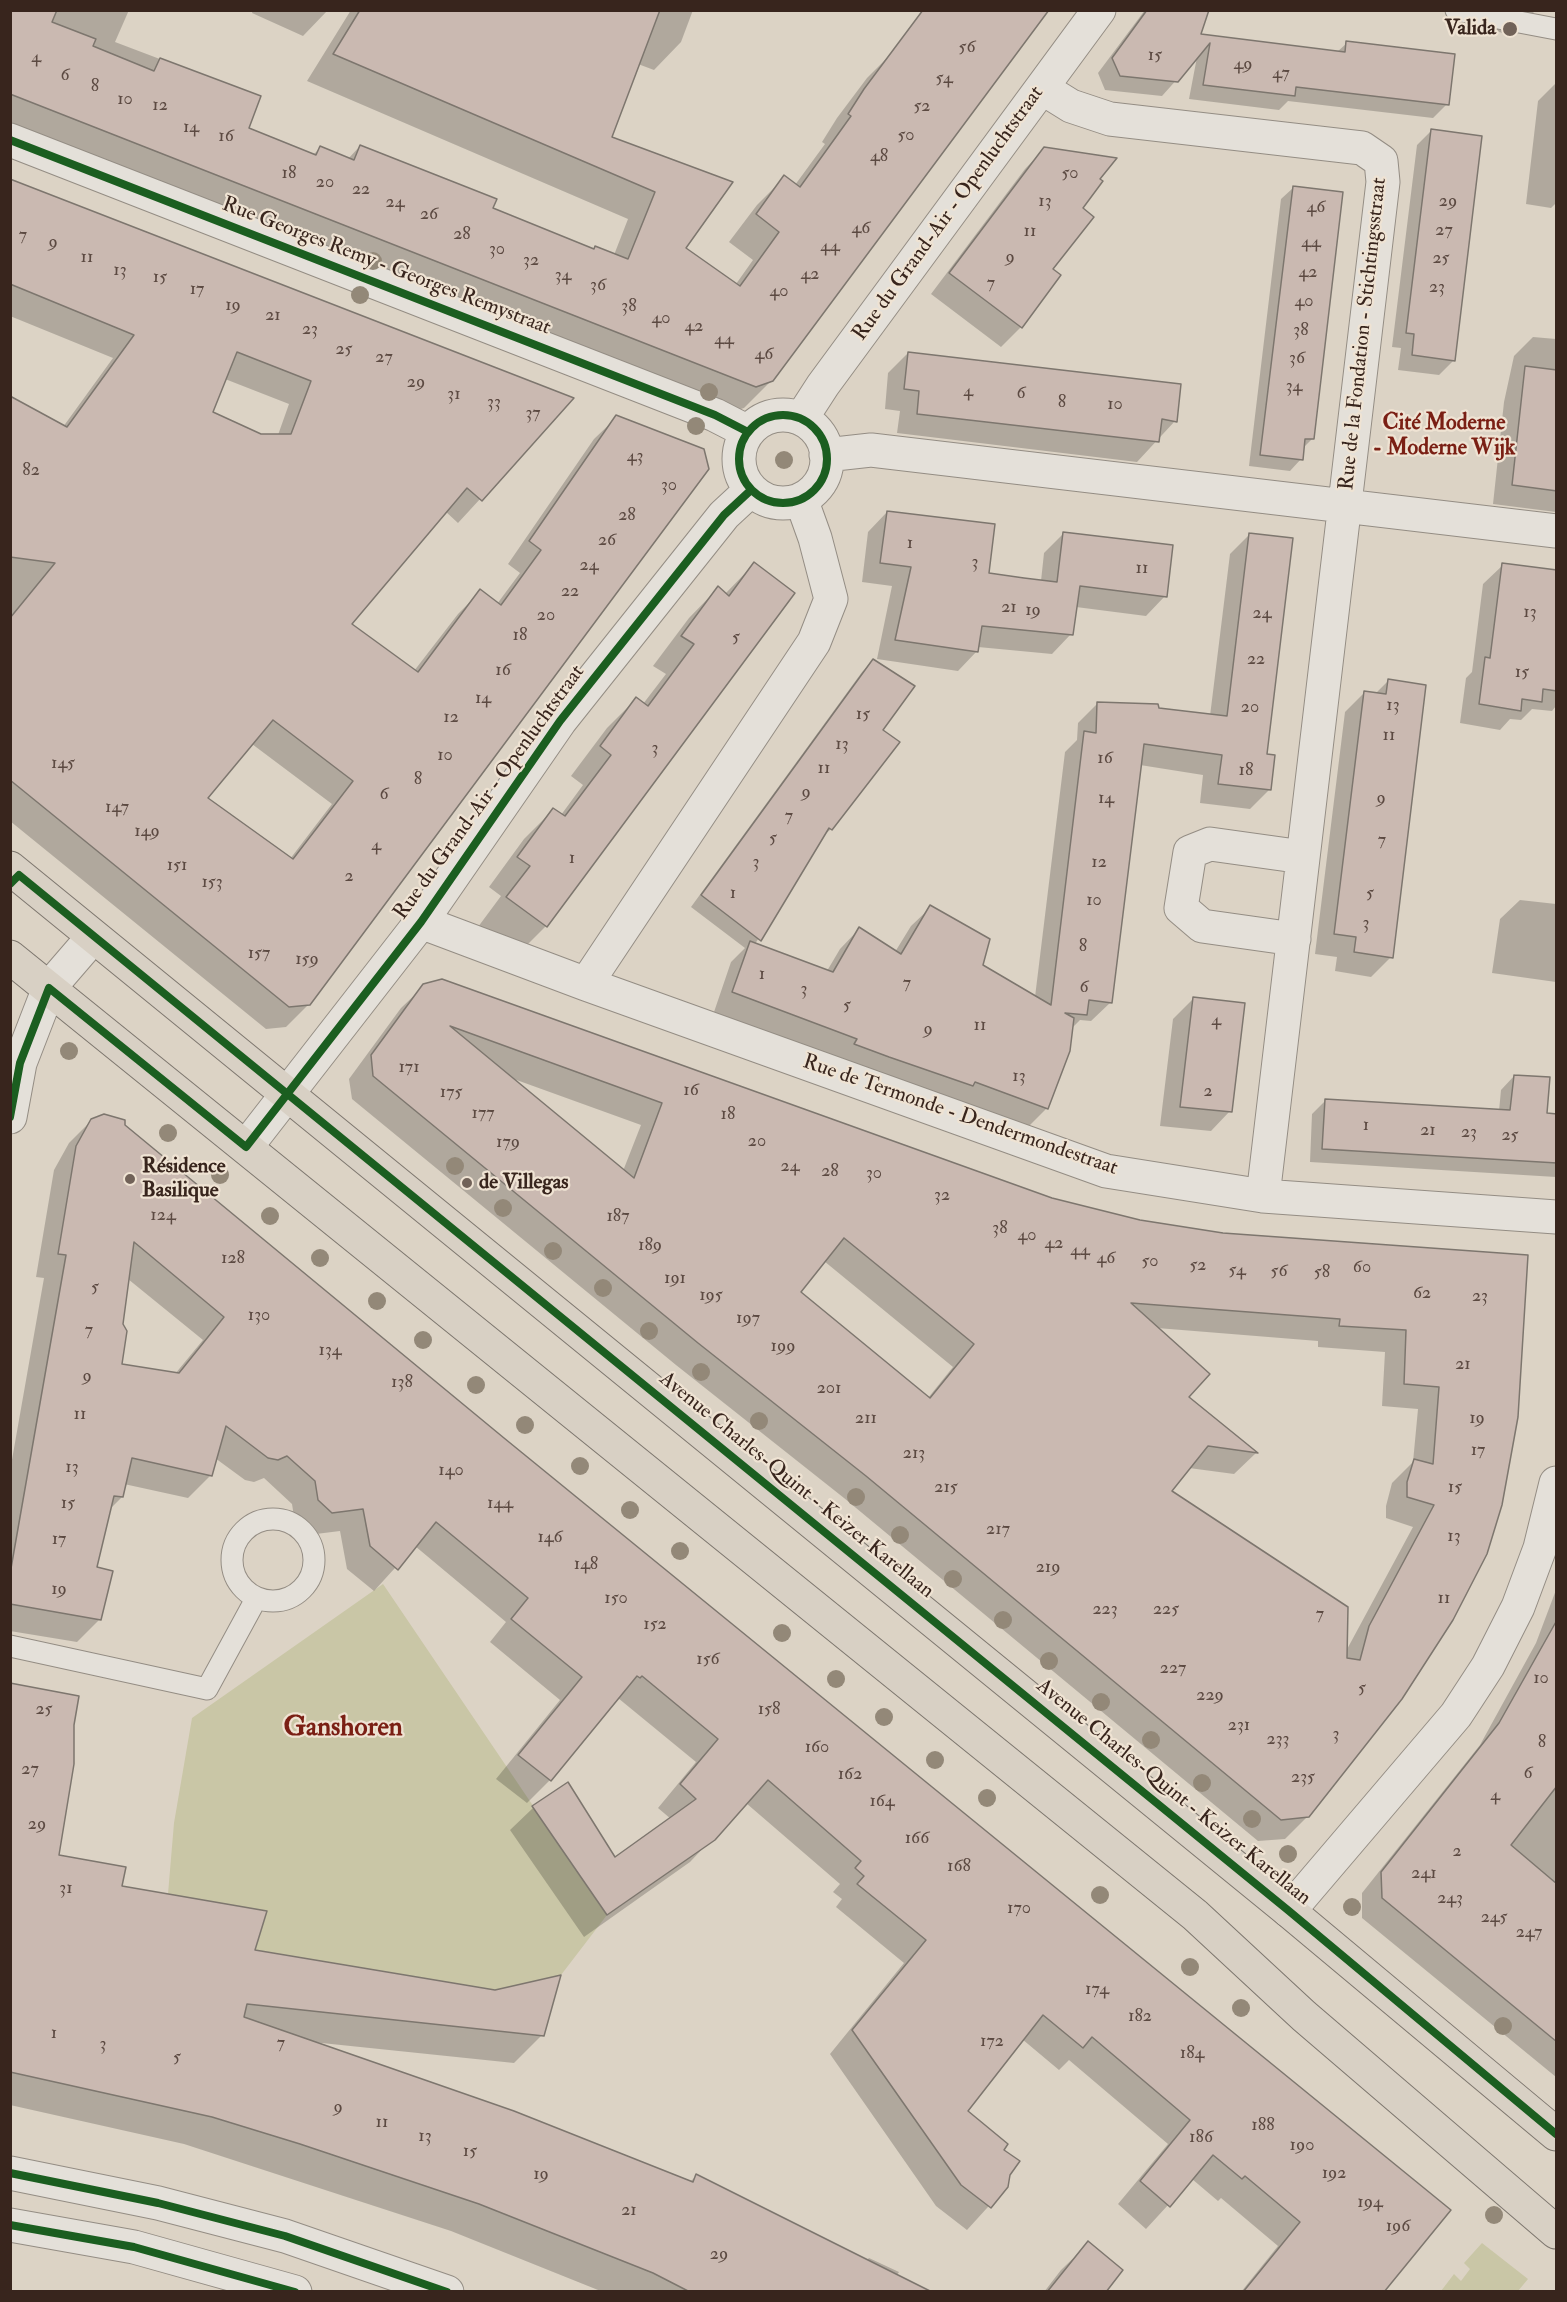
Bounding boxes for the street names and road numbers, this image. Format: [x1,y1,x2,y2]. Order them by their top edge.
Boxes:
street label: Rue du Grand-Air - Openluchtstraat [848,82,1050,346]
street label: Rue de la Fondation - Stichtingsstraat [1335,176,1393,492]
street label: Rue Georges Remy - Georges Remystraat [218,192,554,342]
street label: Rue du Grand-Air - Openluchtstraat [389,661,591,925]
street label: Rue de Termonde - Dendermondestraat [799,1050,1121,1182]
street label: Avenue Charles-Quint - Keizer Karellaan [654,1367,938,1605]
street label: Avenue Charles-Quint - Keizer Karellaan [1031,1674,1315,1912]

